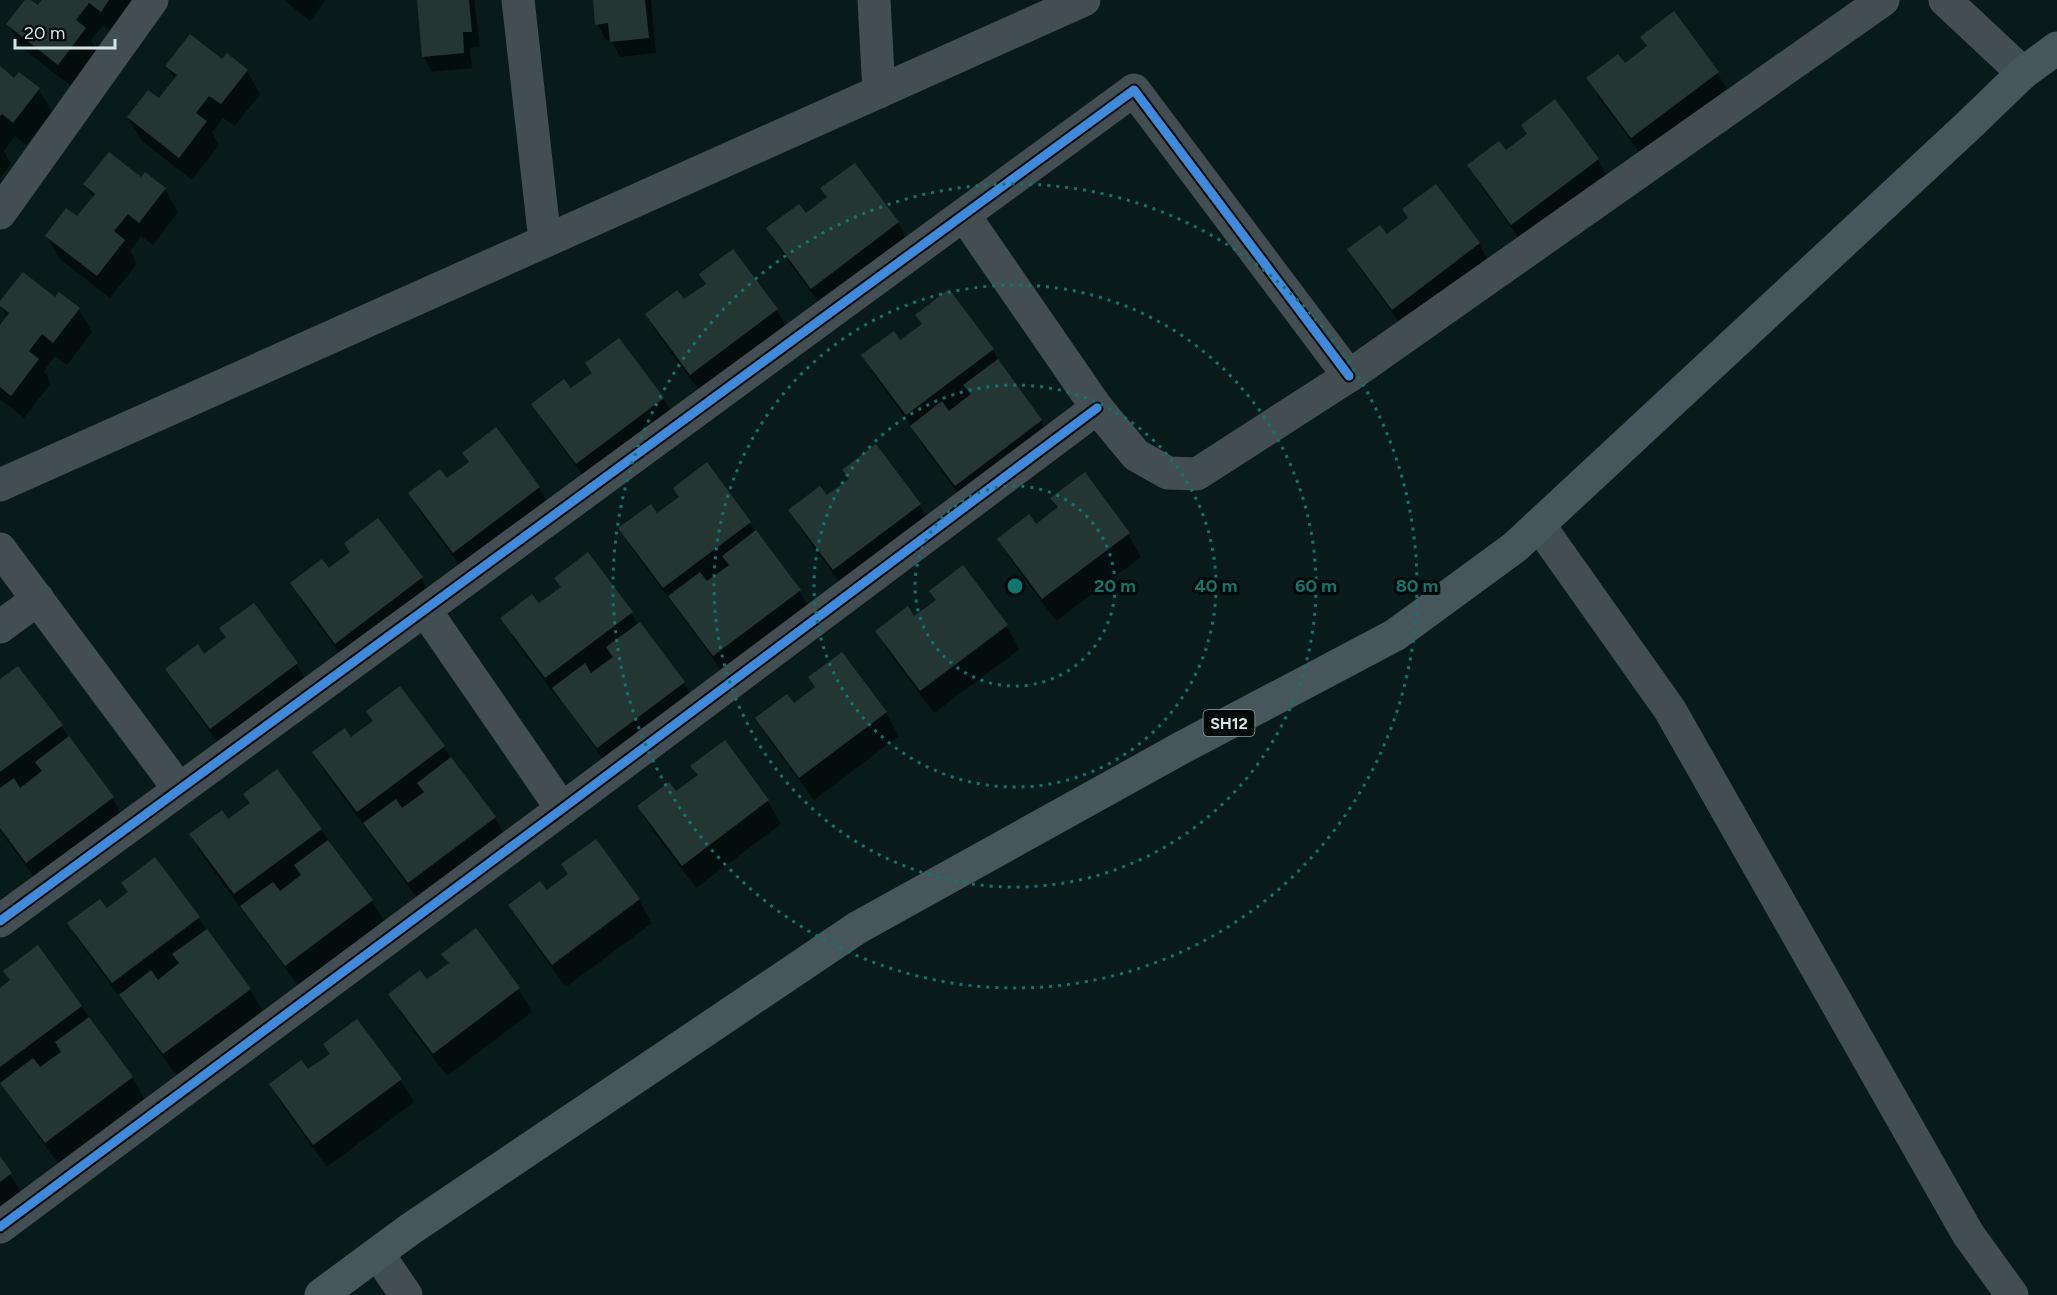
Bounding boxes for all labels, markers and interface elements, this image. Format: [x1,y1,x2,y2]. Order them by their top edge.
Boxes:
scale bar [15,12,116,50]
text: 20 m [24,22,65,44]
text: 20 m [1094,575,1136,597]
text: 40 m [1194,575,1238,597]
text: 60 m [1295,575,1337,597]
text: 80 m [1396,575,1438,597]
centre of rings [1005,576,1025,596]
road number: SH12 [1204,710,1254,736]

